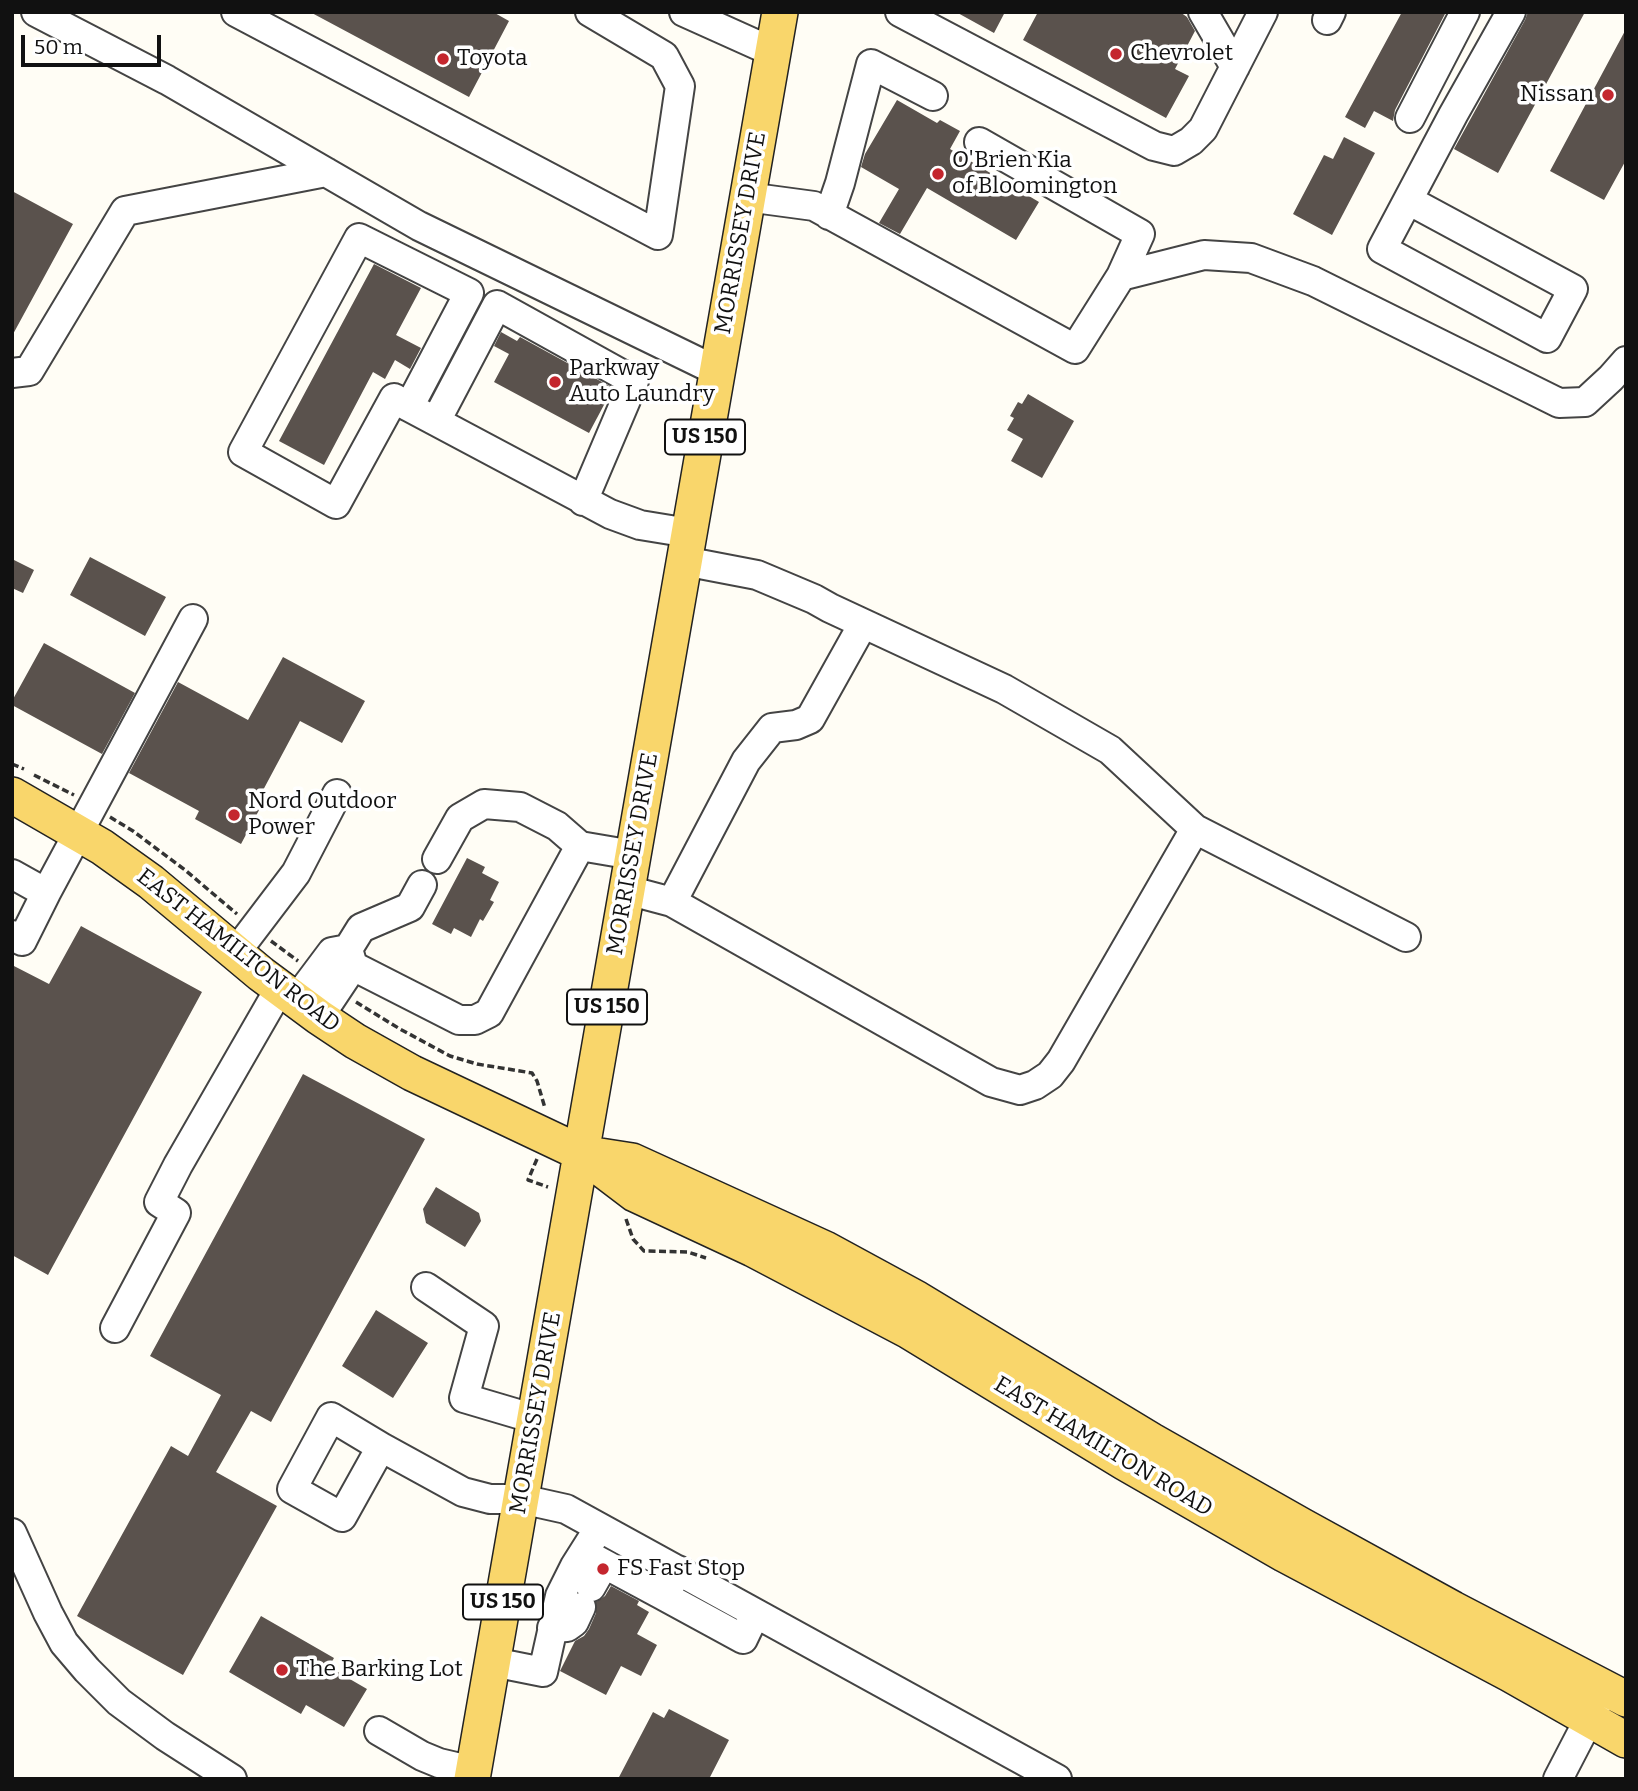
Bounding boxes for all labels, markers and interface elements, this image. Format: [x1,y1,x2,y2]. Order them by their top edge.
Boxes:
scale bar [24,21,164,65]
text: 50 m [34,34,83,60]
place label: Chevrolet [1130,40,1233,68]
place label: Toyota [457,45,528,73]
marker: Chevrolet [1108,46,1124,62]
marker: Toyota [435,51,451,67]
place label: Nissan [1520,81,1594,109]
marker: Nissan [1600,87,1616,103]
street label: MORRISSEY DRIVE [710,130,772,336]
place label: O'Brien Kia of Bloomington [952,147,1117,201]
marker: O'Brien Kia of Bloomington [930,166,946,182]
place label: Parkway Auto Laundry [569,355,715,409]
marker: Parkway Auto Laundry [547,374,563,390]
road number: US 150 [665,420,745,454]
street label: MORRISSEY DRIVE [602,751,664,957]
place label: Nord Outdoor Power [248,788,396,842]
marker: Nord Outdoor Power [226,807,242,823]
street label: EAST HAMILTON ROAD [131,863,345,1039]
road number: US 150 [567,990,647,1024]
street label: MORRISSEY DRIVE [505,1310,567,1516]
street label: EAST HAMILTON ROAD [989,1371,1217,1523]
place label: FS Fast Stop [617,1555,745,1583]
marker: FS Fast Stop [595,1561,611,1577]
road number: US 150 [463,1584,543,1620]
place label: The Barking Lot [296,1656,463,1684]
marker: The Barking Lot [274,1662,290,1678]

